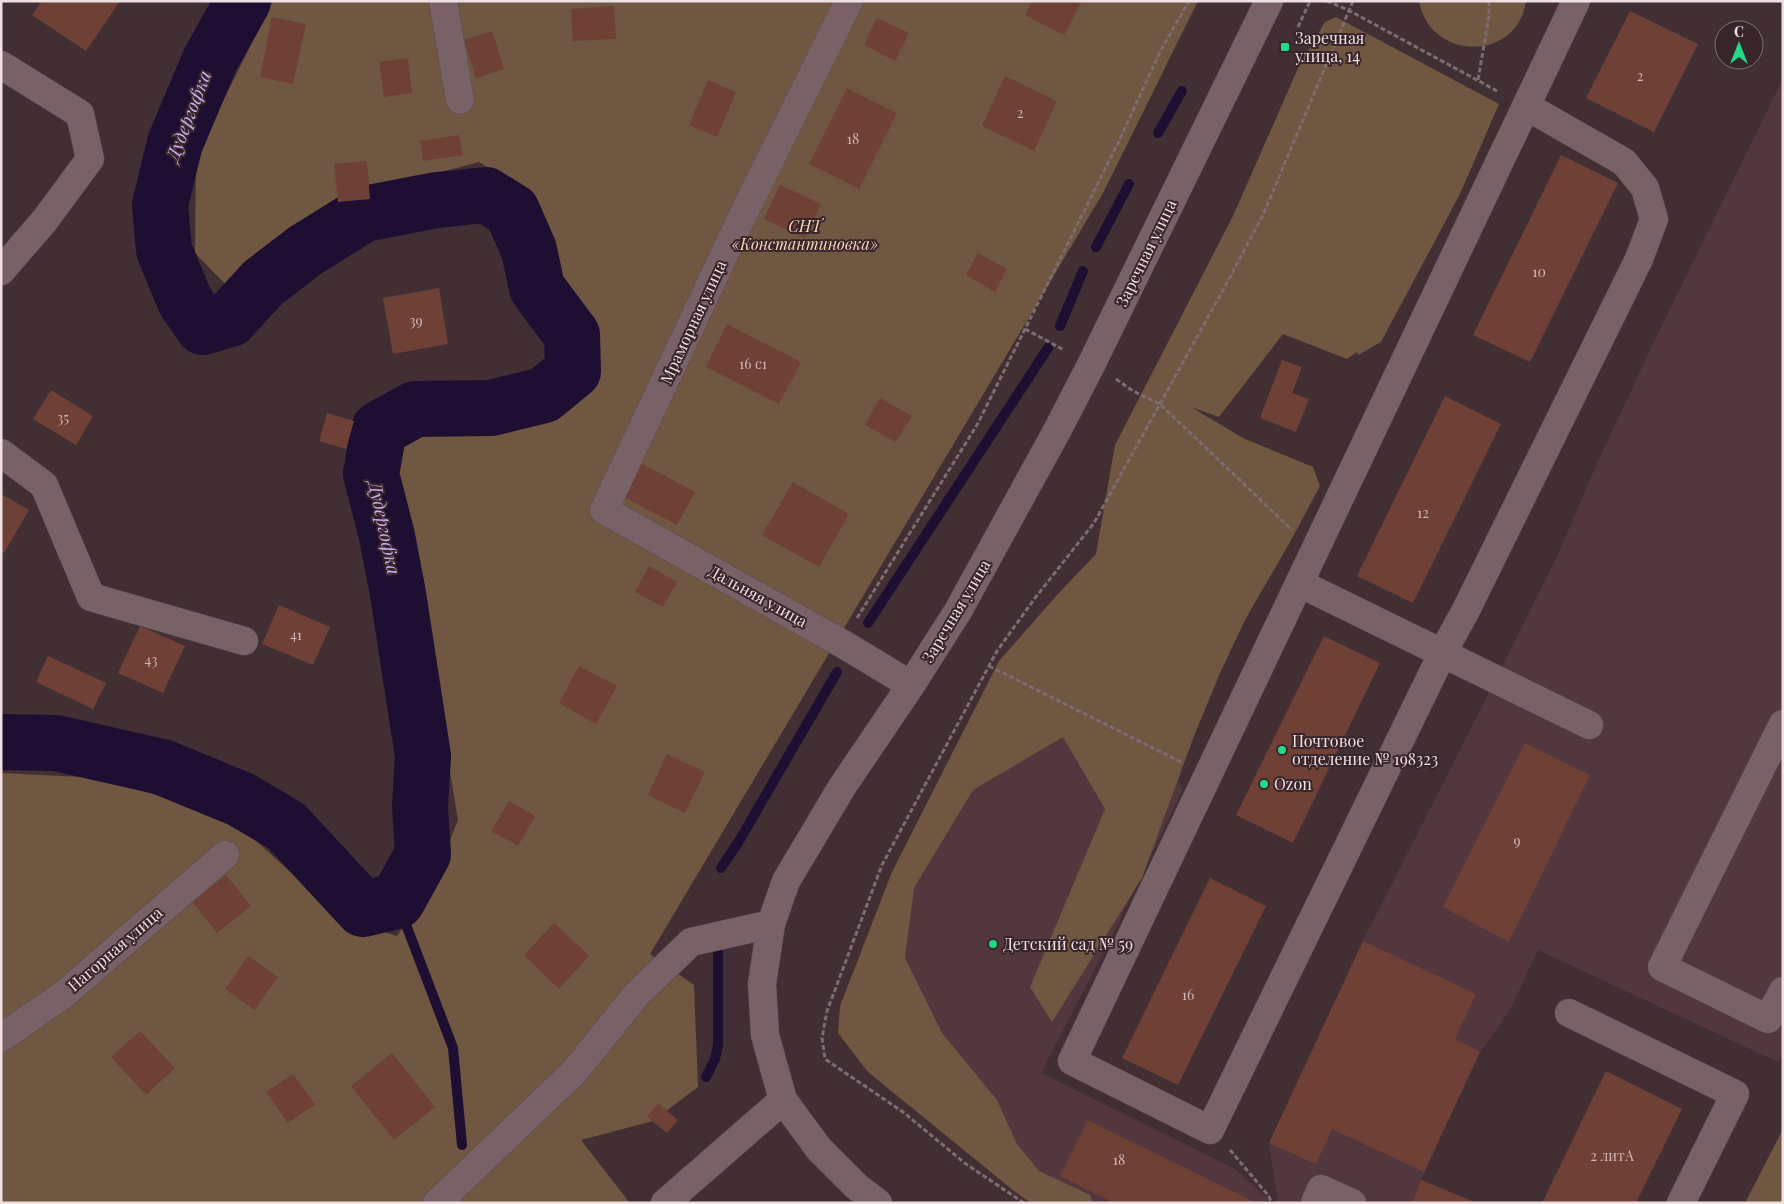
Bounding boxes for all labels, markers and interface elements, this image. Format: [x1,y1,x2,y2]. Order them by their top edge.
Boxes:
north arrow [1714,20,1764,70]
text: С [1734,22,1744,41]
place label: Заречная улица, 14 [1294,27,1365,66]
marker: Заречная улица, 14 [1279,41,1291,53]
house number: 2 [1637,66,1644,85]
water label: Дудергофка [159,67,216,167]
house number: 2 [1017,103,1024,122]
house number: 18 [847,129,859,148]
street label: Заречная улица [1111,196,1181,310]
park label: СНТ «Константиновка» [732,215,878,254]
street label: Мраморная улица [655,257,730,387]
house number: 10 [1532,262,1546,281]
house number: 39 [409,311,423,330]
house number: 16 с1 [739,354,767,373]
house number: 35 [57,408,69,427]
water label: Дудергофка [363,476,407,577]
house number: 12 [1417,503,1429,522]
street label: Заречная улица [917,555,995,666]
street label: Дальняя улица [705,560,811,631]
house number: 41 [290,625,302,644]
house number: 43 [145,650,157,669]
place label: Почтовое отделение № 198323 [1292,730,1438,769]
marker: Почтовое отделение № 198323 [1276,744,1288,756]
place label: Ozon [1274,773,1312,794]
marker: Ozon [1258,778,1270,790]
house number: 9 [1513,831,1521,850]
street label: Нагорная улица [63,902,166,996]
place label: Детский сад № 59 [1003,933,1133,954]
marker: Детский сад № 59 [987,938,999,950]
house number: 16 [1182,985,1194,1004]
house number: 2 литА [1590,1146,1634,1165]
house number: 18 [1113,1150,1125,1169]

